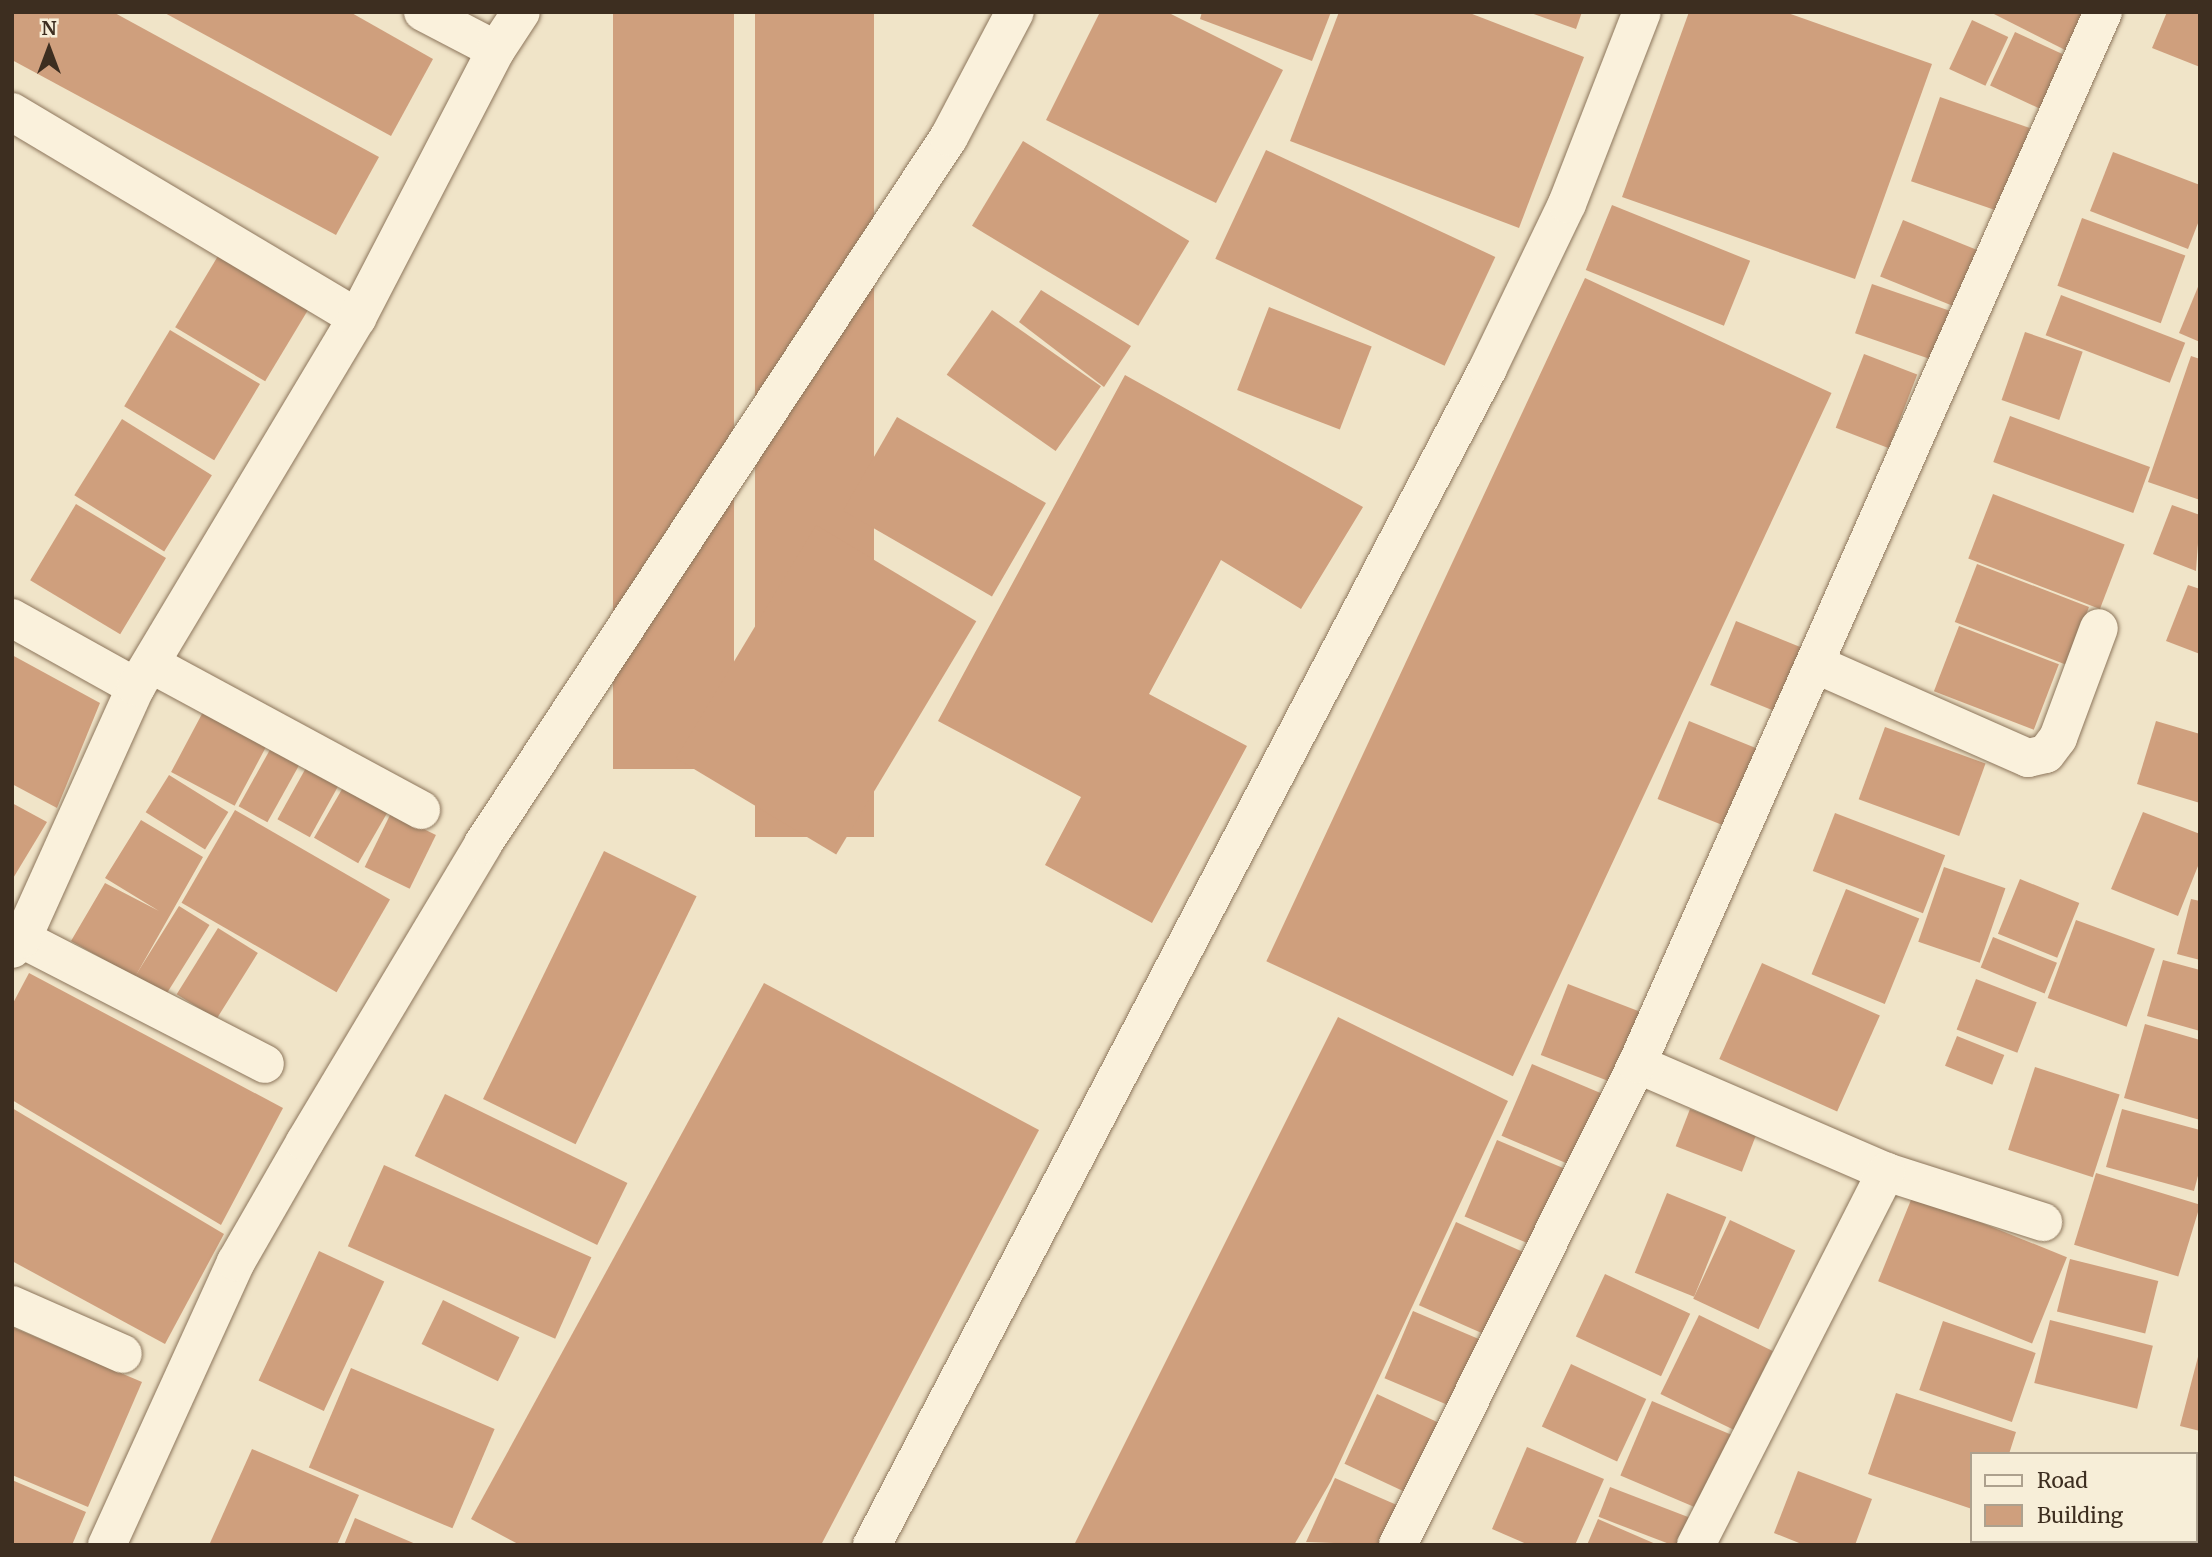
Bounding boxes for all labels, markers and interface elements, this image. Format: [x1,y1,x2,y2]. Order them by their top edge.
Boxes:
north arrow [14,14,84,84]
text: N [41,16,57,40]
legend [1970,1452,2198,1543]
text: Road [2037,1467,2088,1494]
text: Building [2037,1502,2123,1529]

